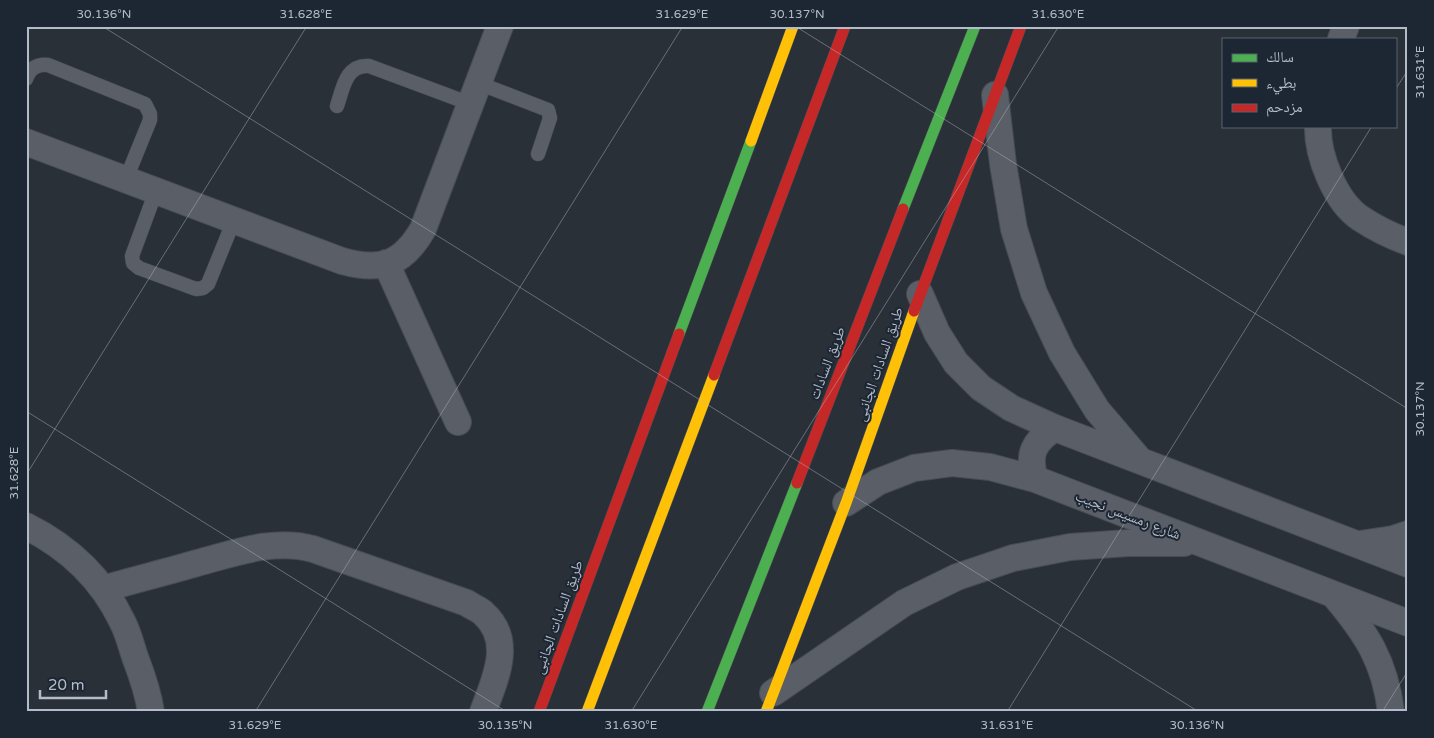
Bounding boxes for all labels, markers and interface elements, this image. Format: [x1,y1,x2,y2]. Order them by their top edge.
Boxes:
text: 30.136°N [77,7,131,21]
text: 31.628°E [280,7,333,21]
text: 31.629°E [656,7,709,21]
text: 30.137°N [769,7,825,21]
text: 31.630°E [1032,7,1085,21]
legend [1222,38,1396,128]
text: 31.631°E [1413,45,1427,99]
text: سالك [1266,48,1294,66]
text: بطيء [1266,74,1296,95]
text: مزدحم [1266,98,1303,117]
street label: طريق السادات الجانبى [851,304,908,424]
street label: طريق السادات [805,324,850,402]
text: 30.137°N [1413,381,1427,437]
text: 31.628°E [7,446,21,500]
street label: شارع رمسيس نجيب [1072,487,1183,544]
street label: طريق السادات الجانبى [529,558,588,677]
scale bar [40,668,106,700]
text: 20 m [48,676,85,694]
text: 31.629°E [229,718,282,732]
text: 30.135°N [478,718,532,732]
text: 31.630°E [605,718,658,732]
text: 31.631°E [981,718,1034,732]
text: 30.136°N [1170,718,1224,732]

